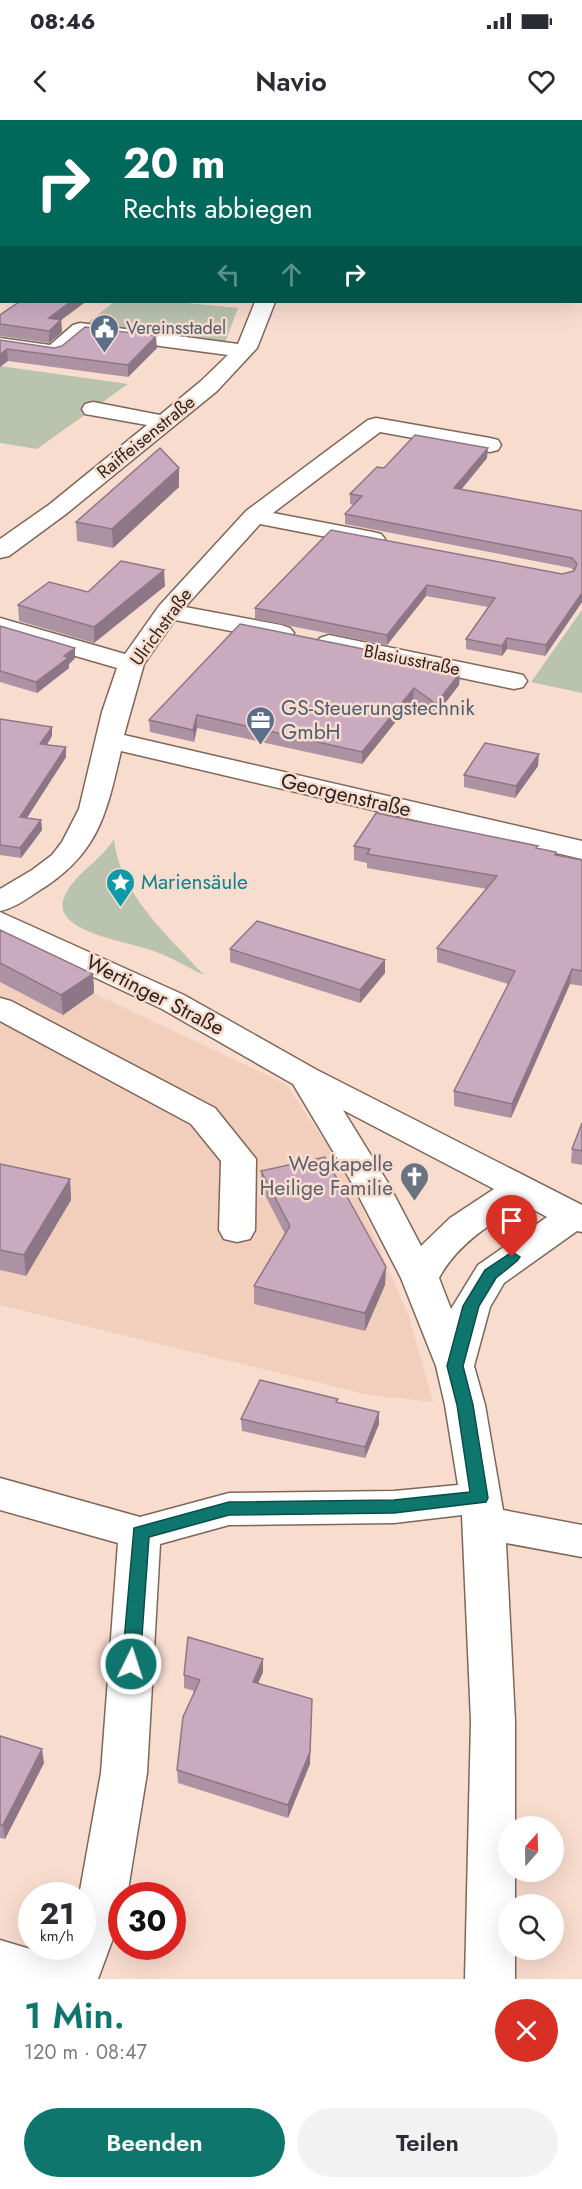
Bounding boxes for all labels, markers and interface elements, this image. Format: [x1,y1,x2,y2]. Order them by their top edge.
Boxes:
text: 08:46 [30,5,96,37]
text: Navio [255,62,327,101]
icon: back [24,65,57,98]
icon: heart [525,65,558,98]
text: 20 m [123,133,225,194]
icon: right [24,144,102,222]
text: Rechts abbiegen [123,189,313,228]
icon: left [212,258,245,291]
icon: ahead [275,258,308,291]
icon: right [338,258,371,291]
public building icon: Vereinsstadel [89,312,121,354]
place label: Vereinsstadel [126,315,226,341]
street label: Raiffeisenstraße [91,389,201,485]
street label: Ulrichstraße [124,583,198,671]
street label: Blasiusstraße [362,638,462,682]
place label: GS-Steuerungstechnik GmbH [281,693,475,747]
office icon: GS-Steuerungstechnik GmbH [244,704,276,746]
street label: Georgenstraße [278,765,414,825]
place icon: Mariensäule [104,866,136,908]
place label: Mariensäule [141,867,248,897]
street label: Wertinger Straße [81,947,229,1043]
place label: Wegkapelle Heilige Familie [259,1149,393,1203]
church icon: Wegkapelle Heilige Familie [398,1160,430,1202]
pin [486,1195,537,1257]
icon: arrive [495,1204,528,1237]
position arrow [99,1632,163,1696]
north arrow [498,1816,564,1882]
map controls [498,1816,564,1960]
speed limit sign: 30 [108,1882,186,1960]
text: 21 [40,1892,74,1935]
button: search [498,1894,564,1960]
text: km/h [40,1925,74,1947]
text: 1 Min. [24,1989,125,2041]
button: close [495,1999,558,2062]
text: 120 m · 08:47 [24,2038,147,2067]
button: Beenden [24,2108,285,2177]
button: Teilen [297,2108,558,2177]

